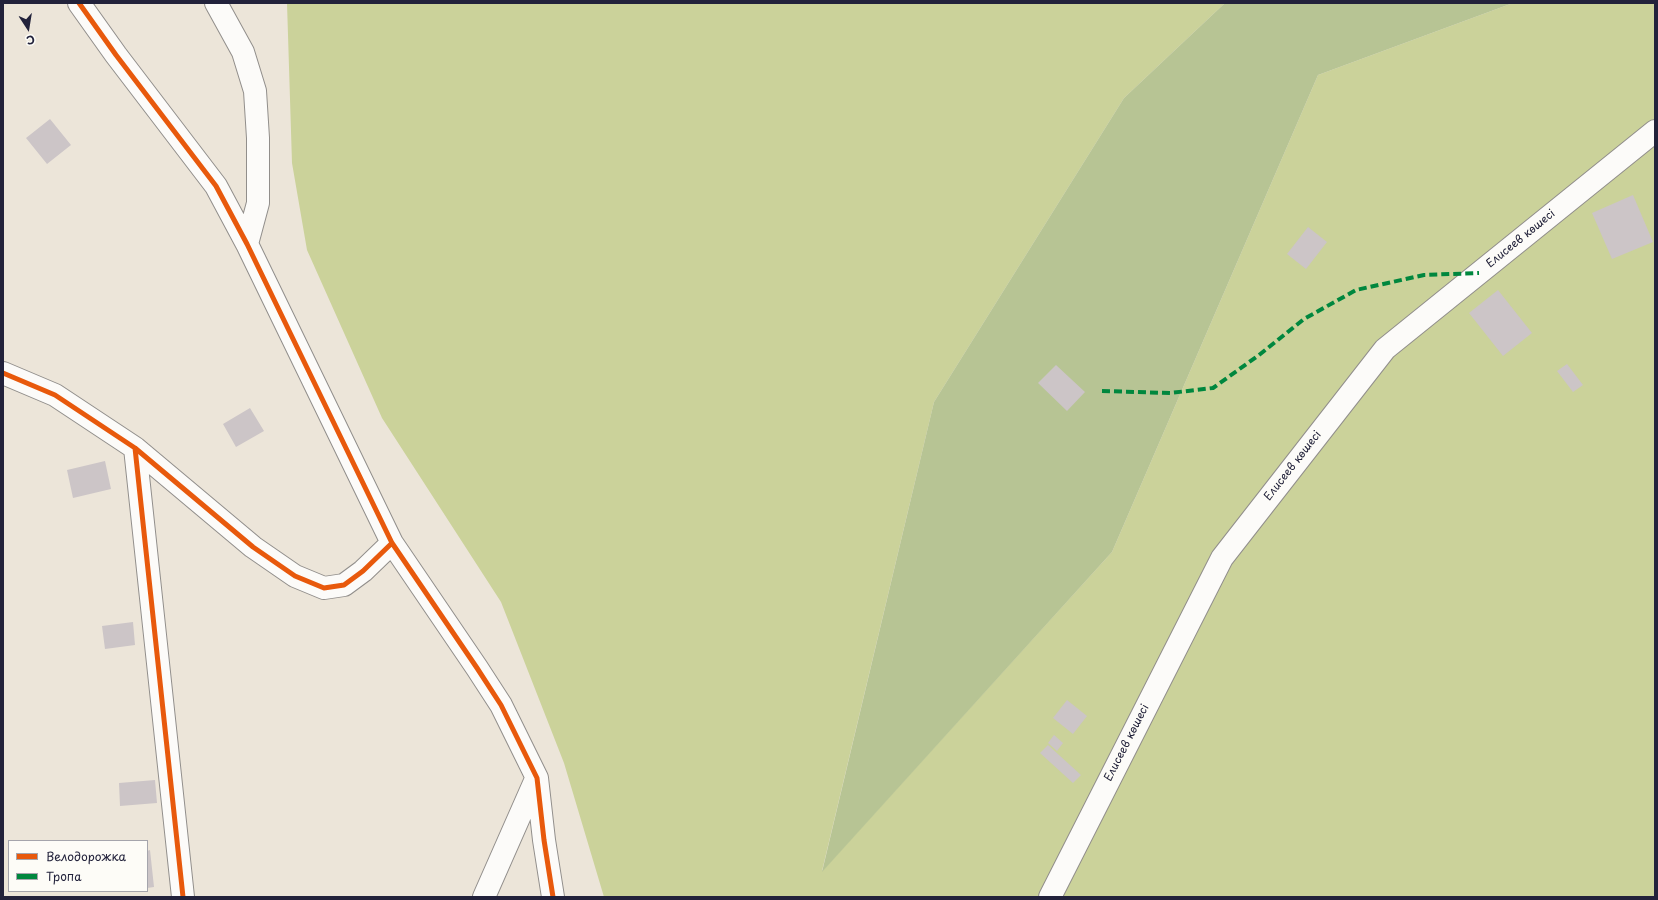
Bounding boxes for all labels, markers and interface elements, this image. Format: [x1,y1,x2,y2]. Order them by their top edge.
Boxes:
north arrow [8,8,48,48]
text: С [25,31,36,49]
street label: Елисеев көшесі [1484,207,1558,271]
street label: Елисеев көшесі [1262,429,1324,503]
street label: Елисеев көшесі [1102,702,1152,784]
legend [8,840,148,892]
text: Велодорожка [46,847,126,865]
text: Тропа [46,867,82,885]

